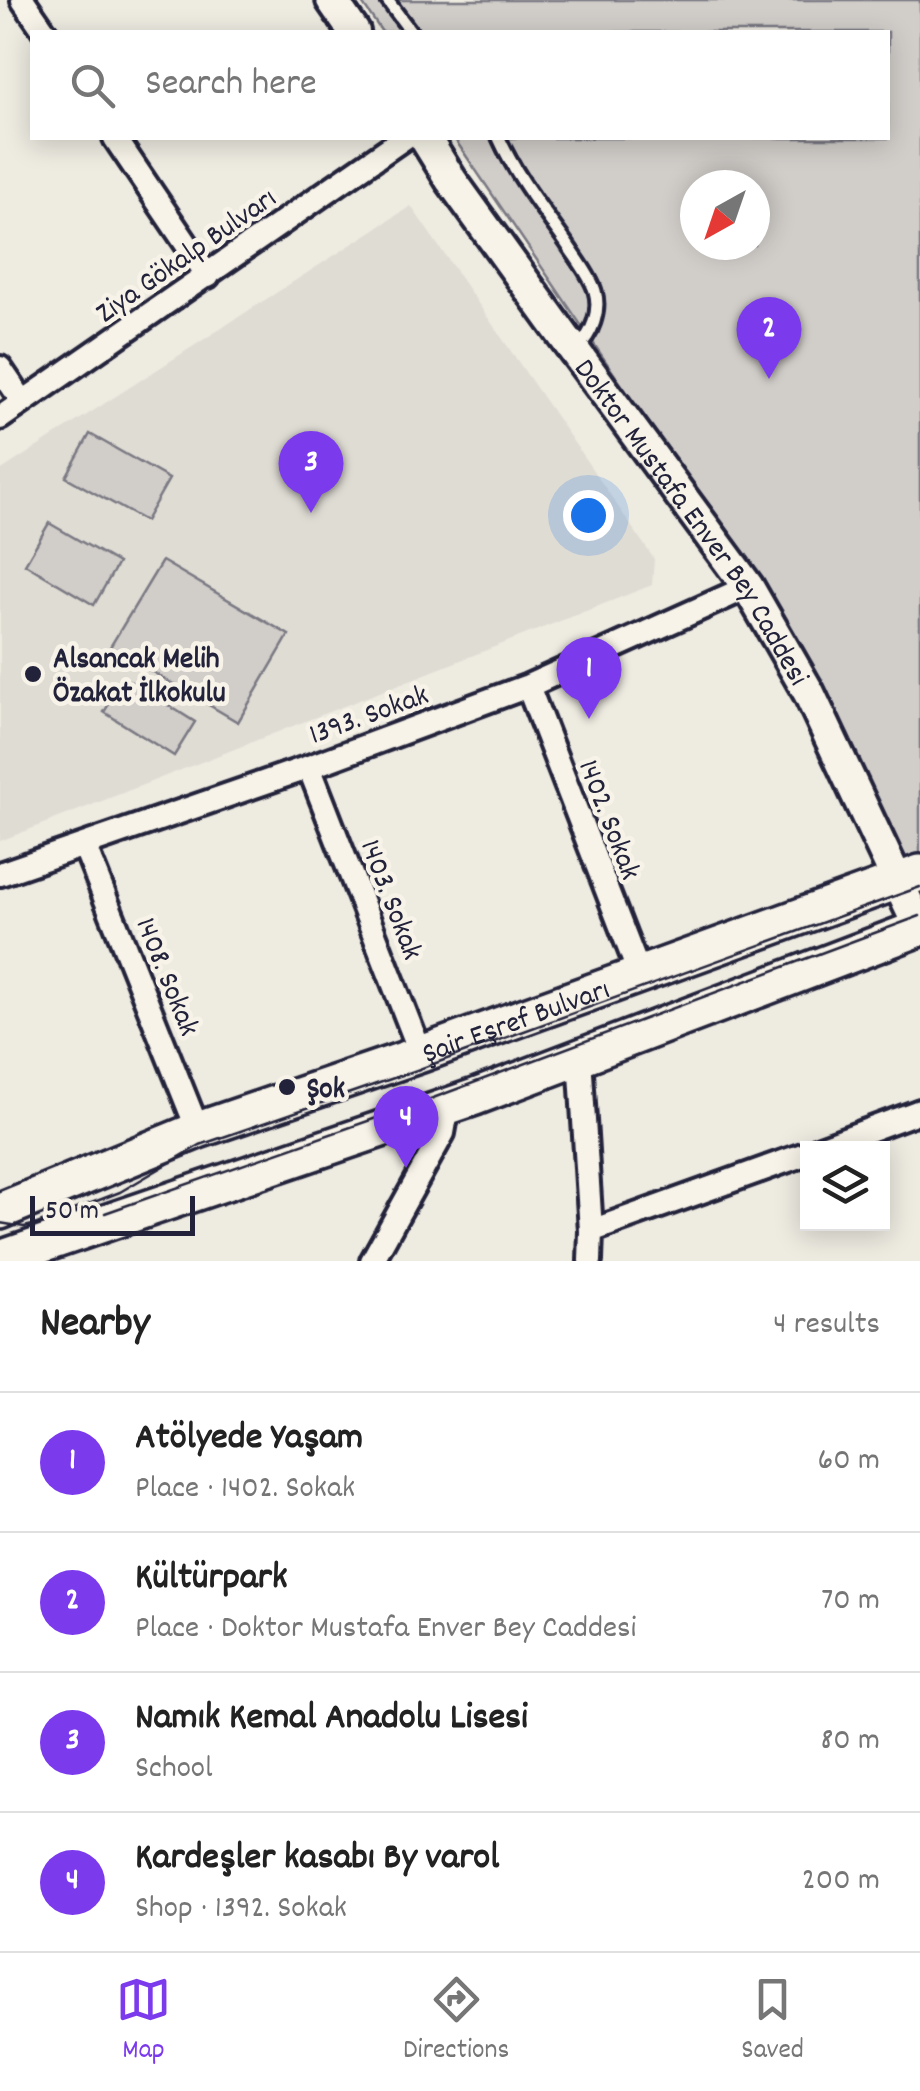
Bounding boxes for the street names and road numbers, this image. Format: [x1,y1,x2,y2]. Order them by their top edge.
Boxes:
street label: Ziya Gökalp Bulvarı [88,179,287,336]
street label: Doktor Mustafa Enver Bey Caddesi [561,351,817,695]
street label: 1393. Sokak [304,676,435,759]
street label: 1402. Sokak [564,754,649,887]
street label: 1403. Sokak [346,834,431,967]
street label: 1408. Sokak [122,912,208,1043]
street label: Şair Eşref Bulvarı [418,970,616,1078]

